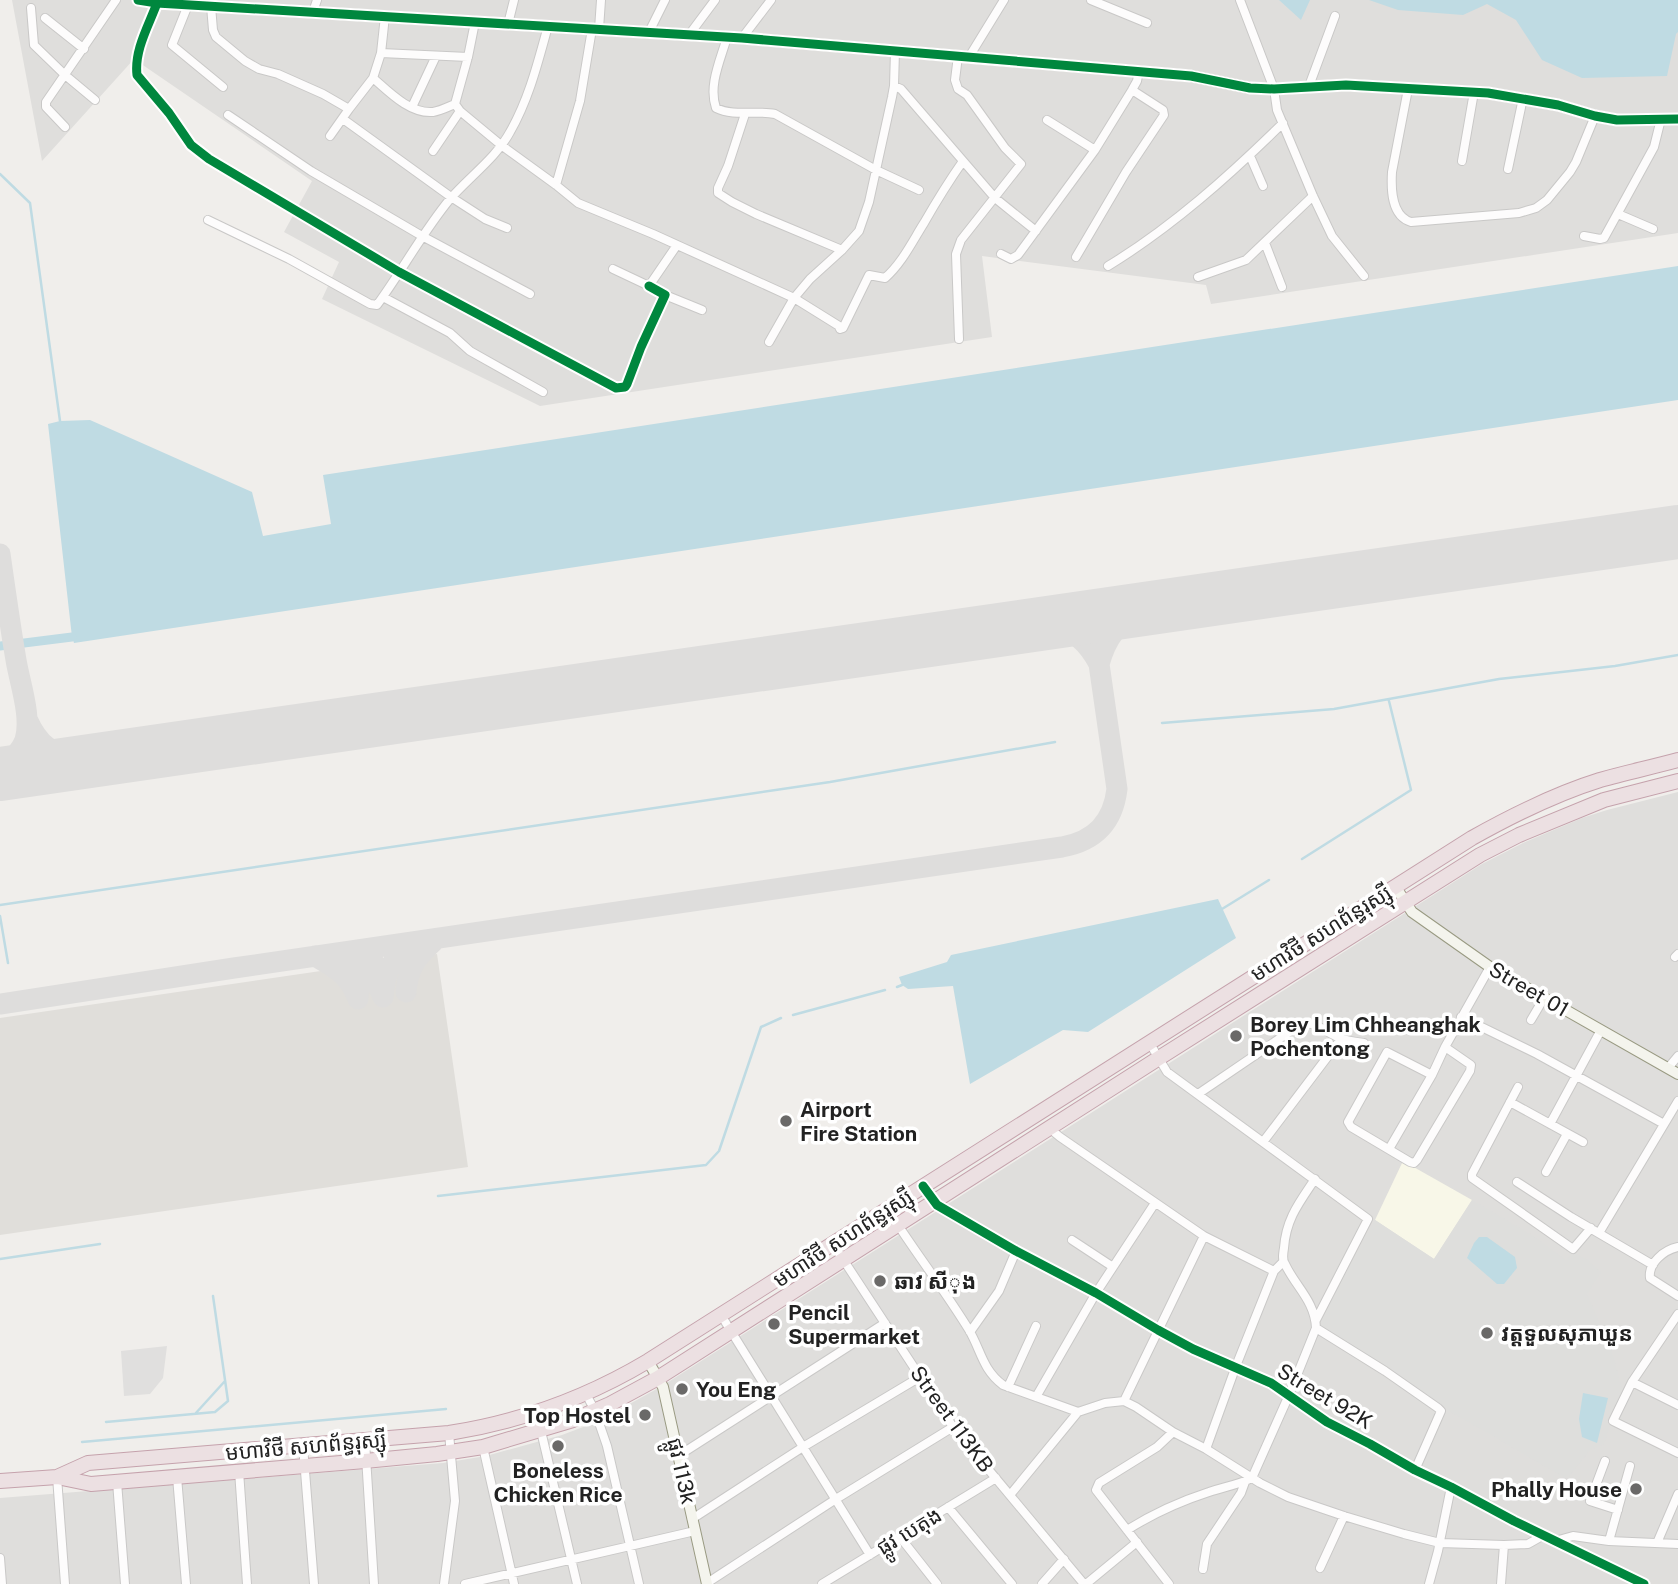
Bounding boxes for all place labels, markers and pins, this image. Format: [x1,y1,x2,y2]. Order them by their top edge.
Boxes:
place label: Borey Lim Chheanghak Pochentong [1250,1012,1481,1061]
marker: Borey Lim Chheanghak Pochentong [1228,1028,1244,1044]
place label: Airport Fire Station [800,1097,917,1146]
marker: Airport Fire Station [778,1113,794,1129]
place label: ឆាវ សីុង [894,1269,976,1294]
marker: ឆាវ សីុង [872,1273,888,1289]
place label: Pencil Supermarket [788,1300,920,1349]
marker: Pencil Supermarket [766,1316,782,1332]
place label: វត្តទួលសុភាឃួន [1501,1321,1633,1347]
marker: វត្តទួលសុភាឃួន [1479,1325,1495,1341]
place label: You Eng [696,1377,776,1402]
marker: You Eng [674,1381,690,1397]
place label: Top Hostel [524,1403,631,1428]
marker: Top Hostel [637,1407,653,1423]
marker: Boneless Chicken Rice [550,1438,566,1454]
place label: Boneless Chicken Rice [493,1458,623,1507]
place label: Phally House [1491,1477,1622,1502]
marker: Phally House [1628,1481,1644,1497]

